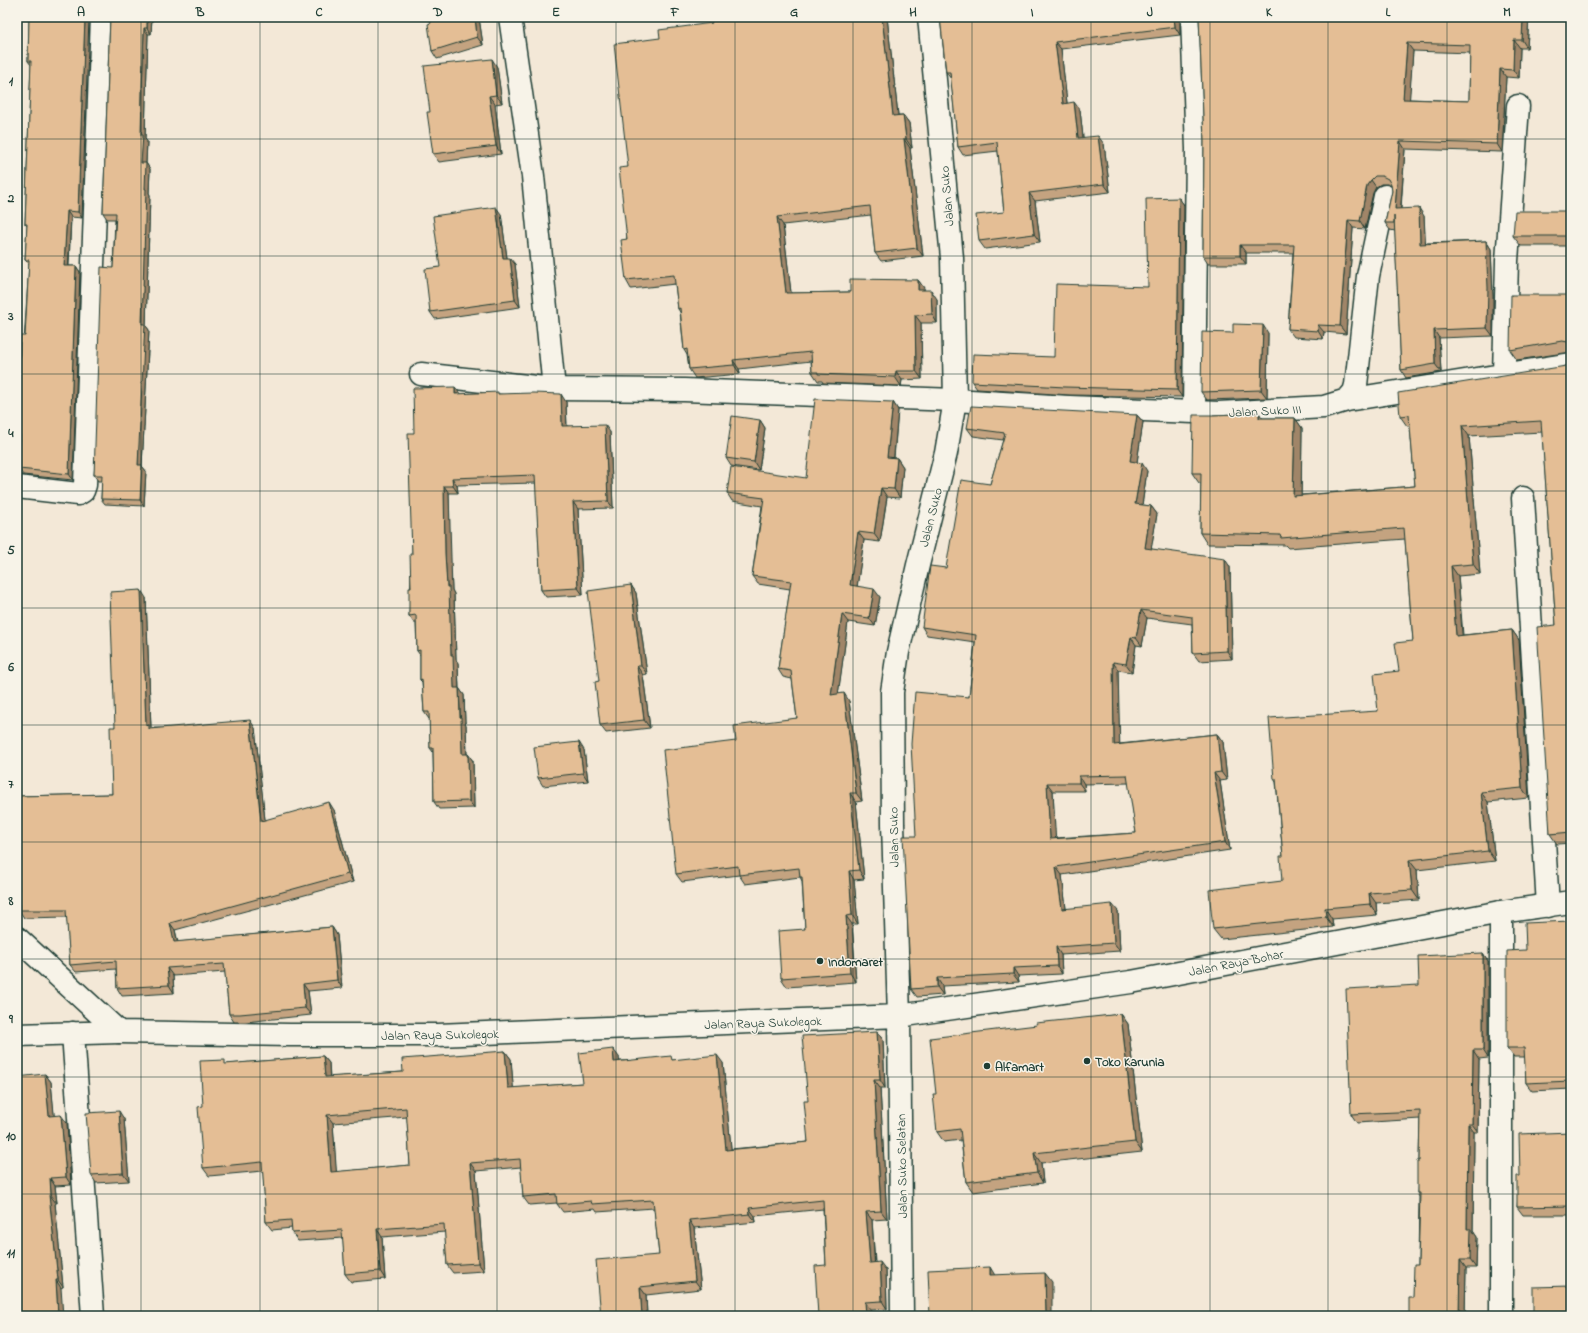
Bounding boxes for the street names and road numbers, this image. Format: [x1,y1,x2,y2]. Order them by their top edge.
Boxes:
street label: Jalan Suko [935,165,960,227]
street label: Jalan Suko III [1228,400,1302,423]
street label: Jalan Suko [915,486,948,549]
street label: Jalan Suko [884,806,905,867]
street label: Jalan Raya Bohar [1187,945,1286,983]
street label: Jalan Raya Sukolegok [704,1012,823,1036]
street label: Jalan Raya Sukolegok [381,1025,499,1047]
street label: Jalan Suko Selatan [892,1113,913,1219]

